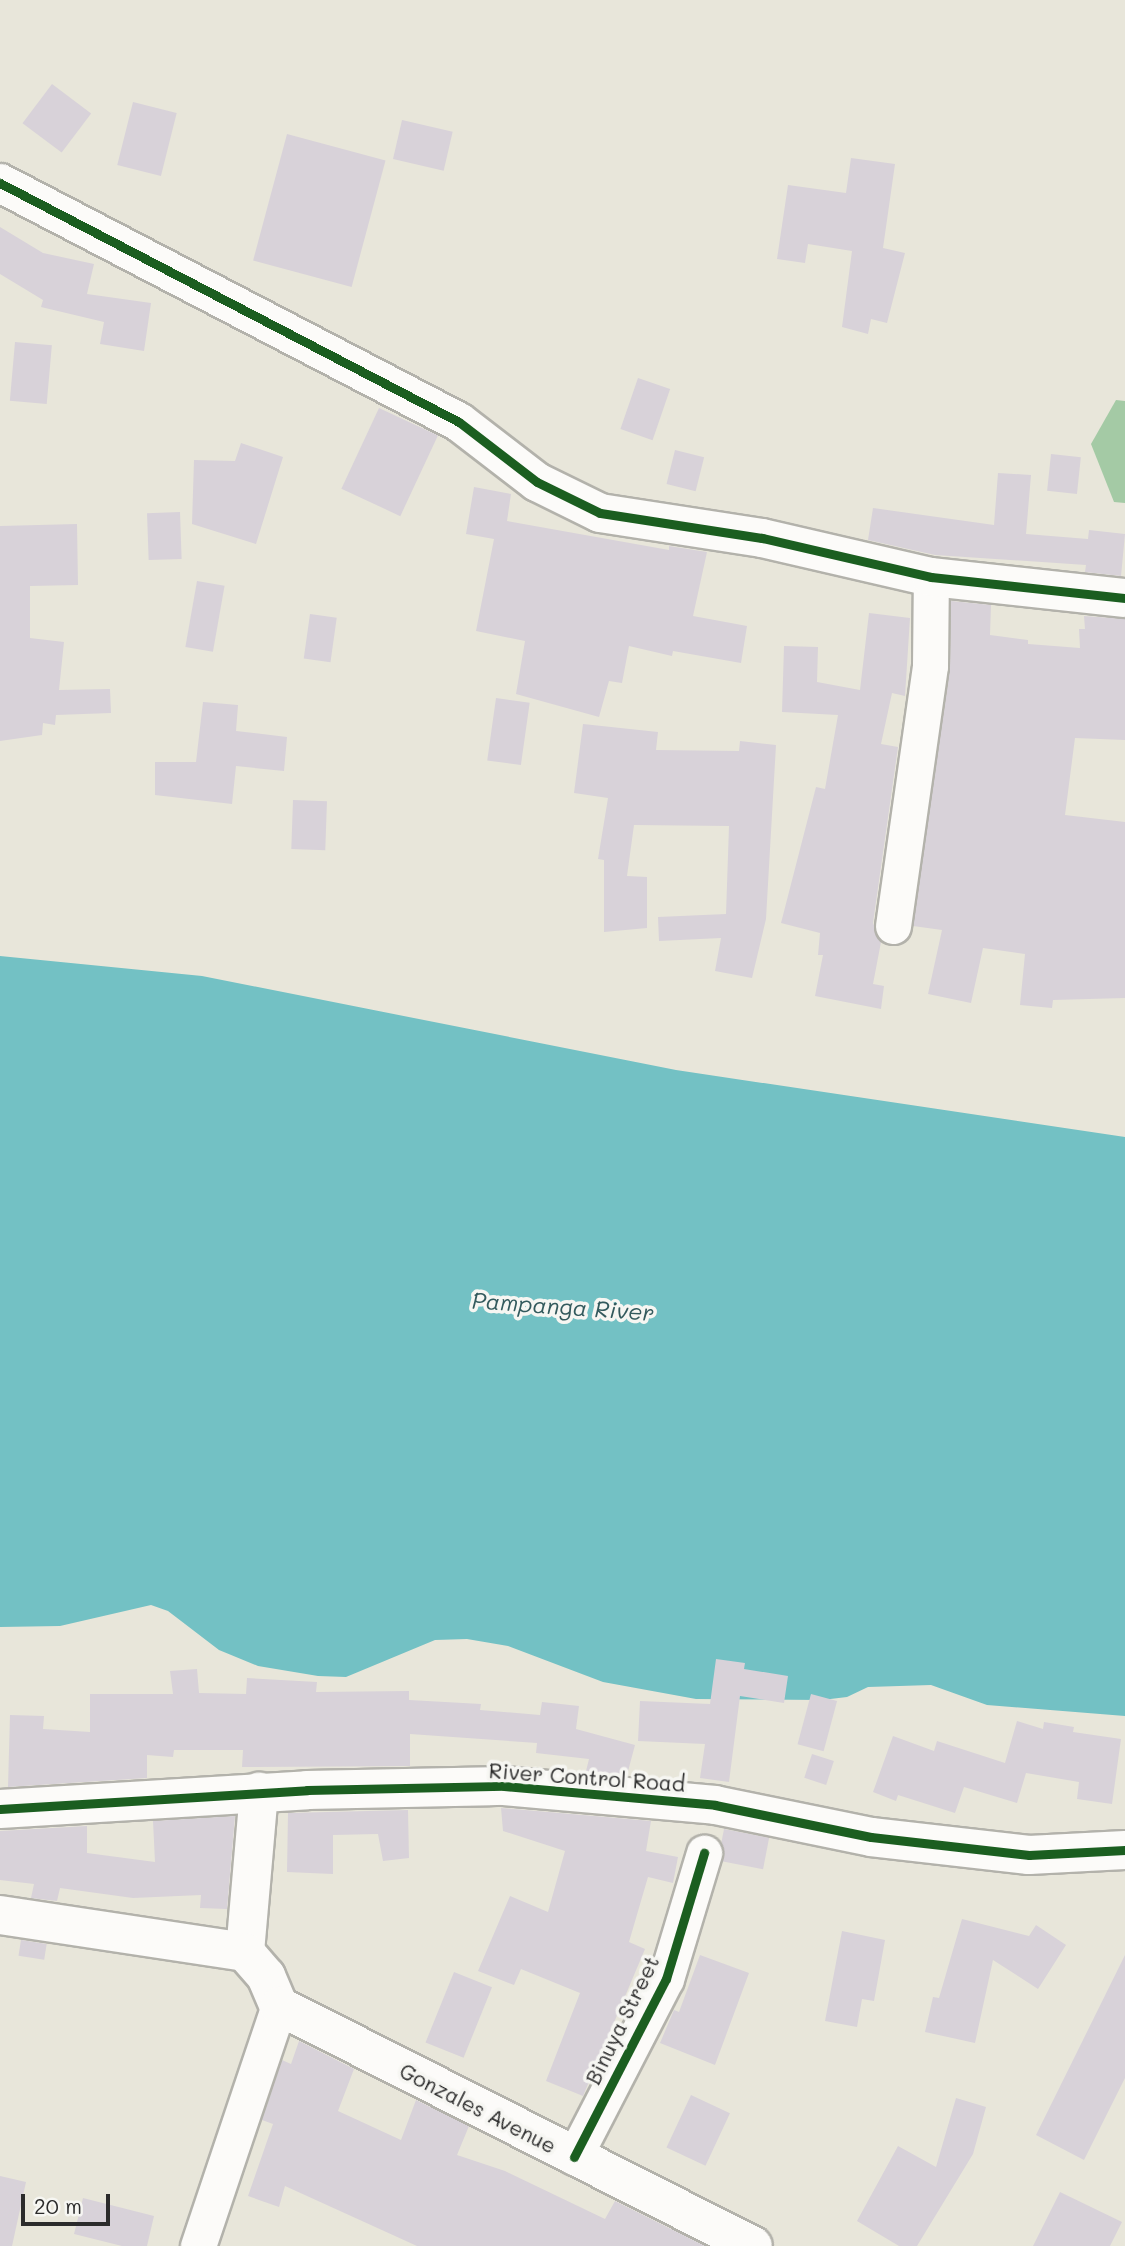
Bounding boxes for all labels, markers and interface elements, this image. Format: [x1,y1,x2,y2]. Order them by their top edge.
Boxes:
water label: Pampanga River [471,1286,655,1326]
street label: River Control Road [488,1758,686,1796]
street label: Binuya Street [580,1951,664,2089]
street label: Gonzales Avenue [396,2058,560,2158]
scale bar [24,2180,114,2224]
text: 20 m [34,2192,82,2219]

